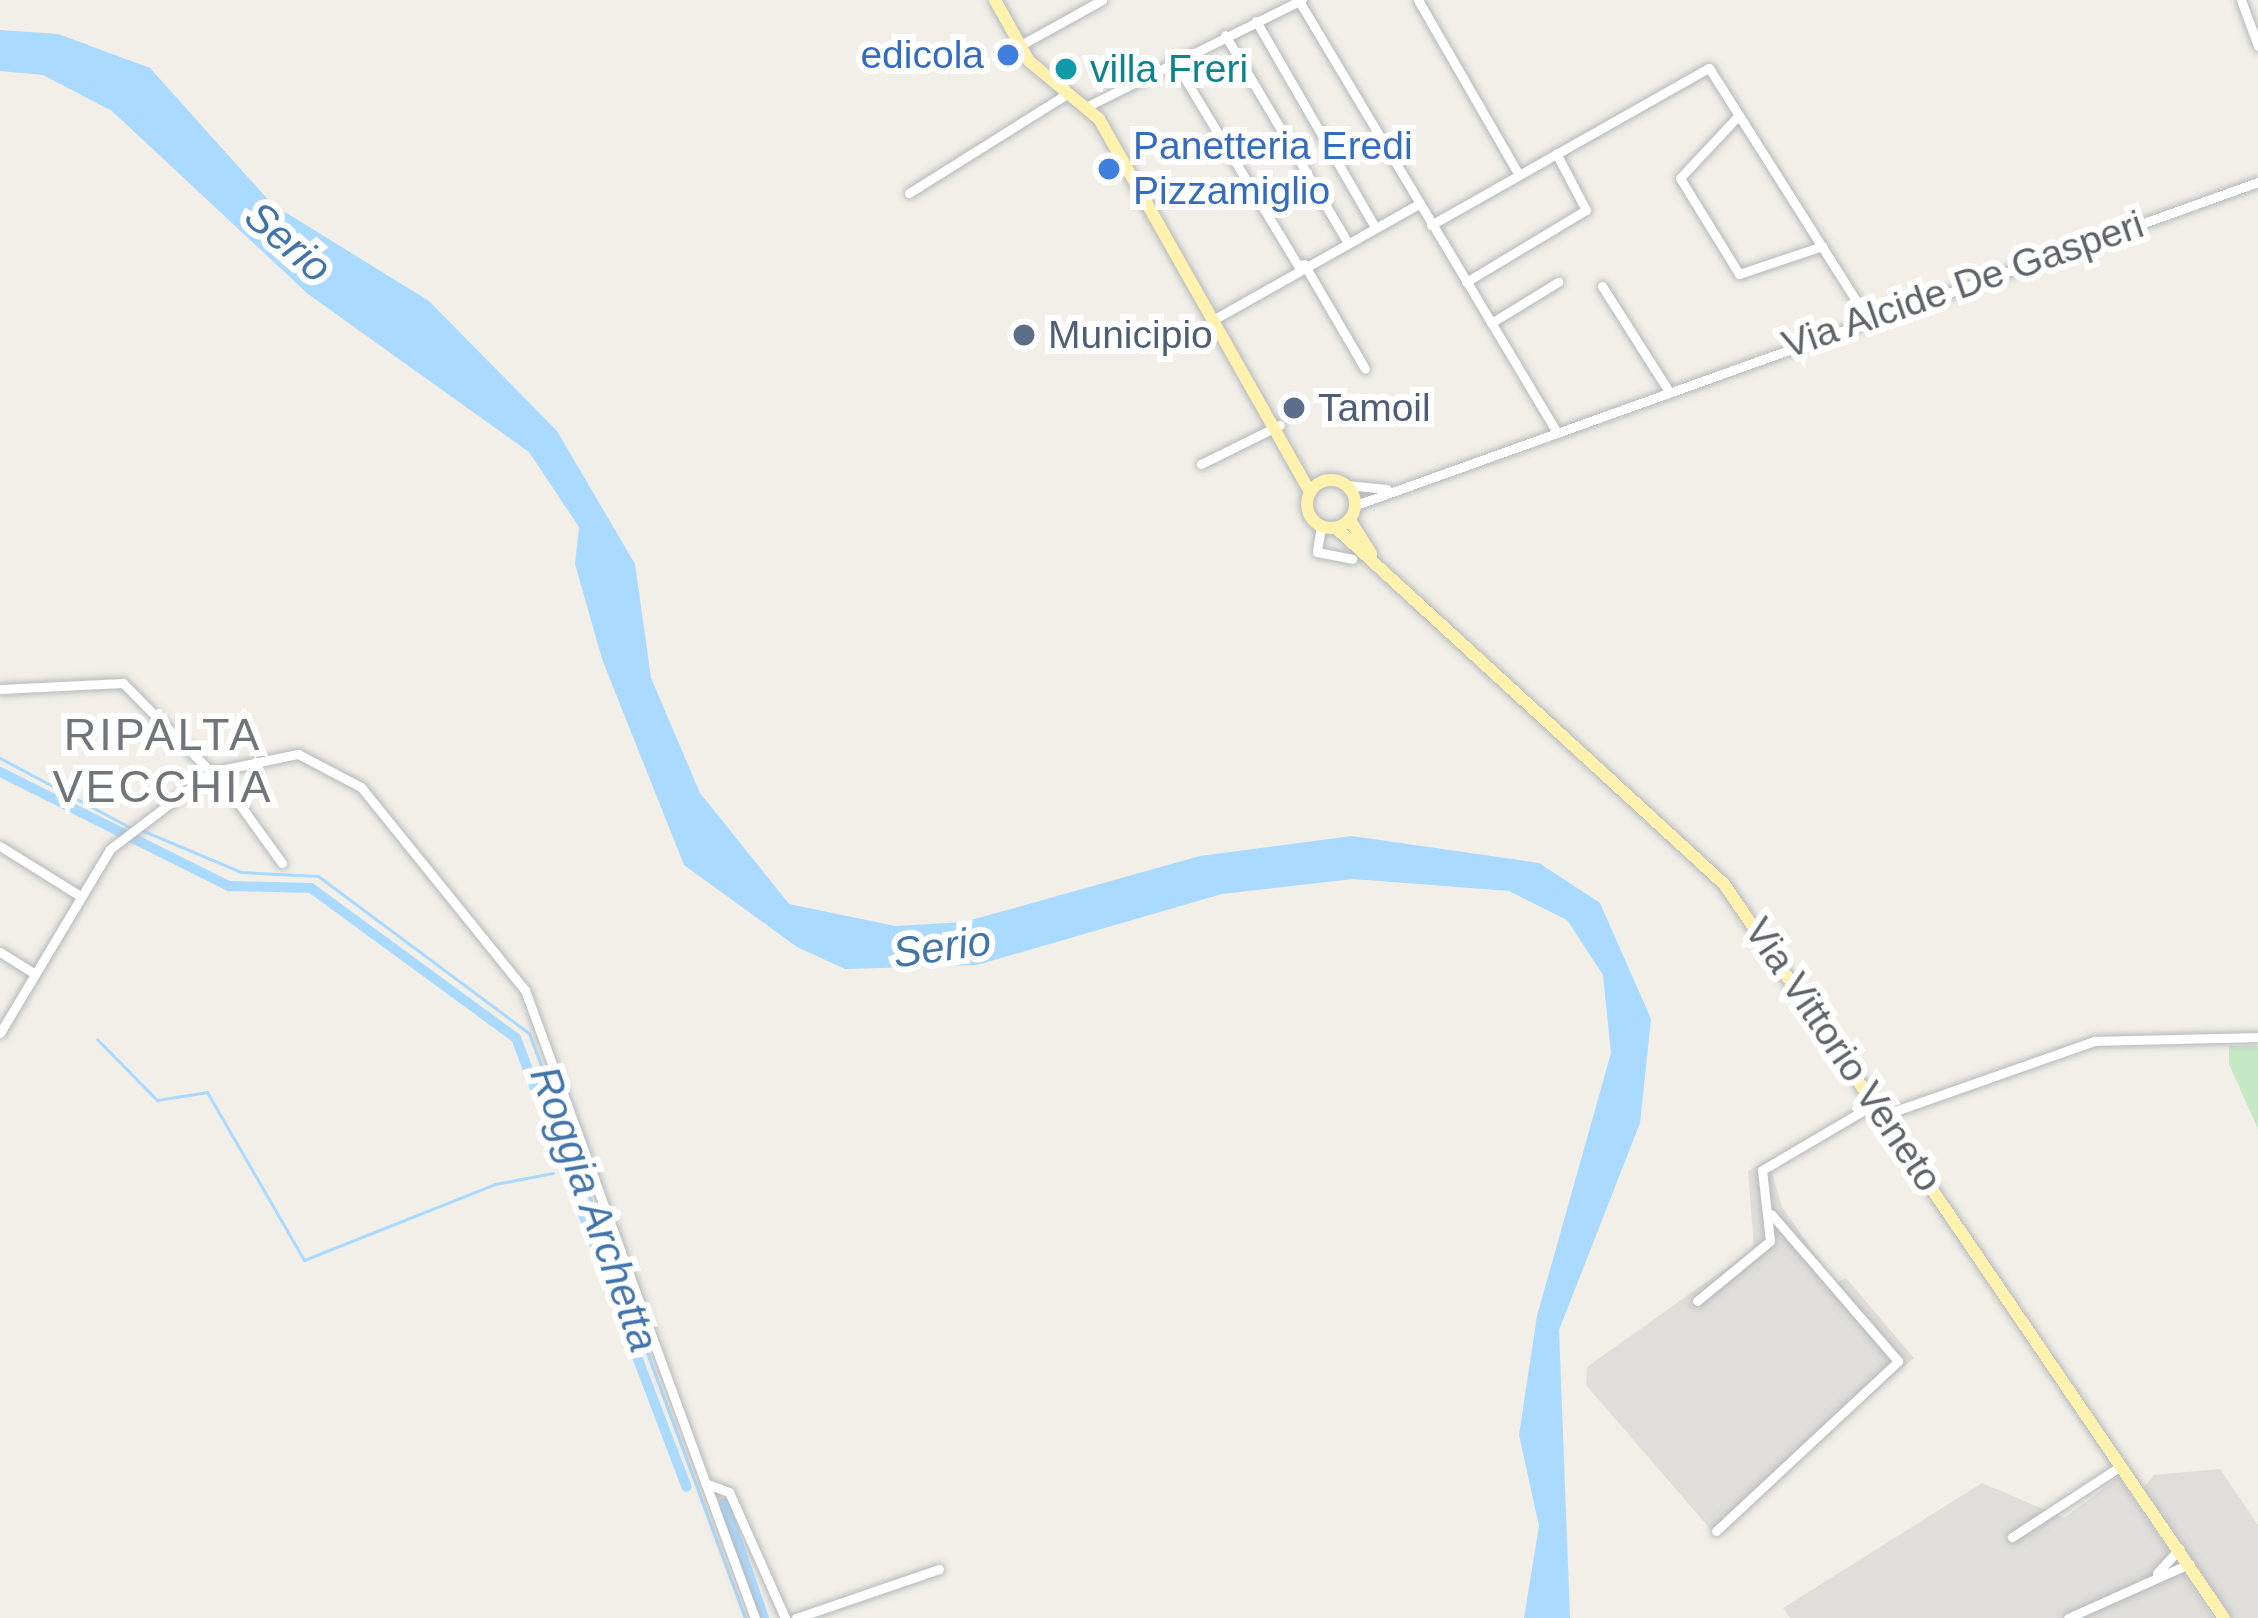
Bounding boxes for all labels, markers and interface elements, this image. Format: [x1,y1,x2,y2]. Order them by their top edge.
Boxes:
place label: edicola [860,32,984,78]
marker: edicola [995,42,1021,68]
place label: villa Freri [1090,46,1248,92]
marker: villa Freri [1053,56,1079,82]
place label: Panetteria Eredi Pizzamiglio [1133,124,1413,215]
marker: Panetteria Eredi Pizzamiglio [1096,156,1122,182]
water label: Serio [234,191,342,293]
street label: Via Alcide De Gasperi [1775,201,2151,369]
place label: Municipio [1048,312,1213,358]
marker: Municipio [1011,322,1037,348]
place label: Tamoil [1318,385,1431,431]
marker: Tamoil [1281,395,1307,421]
district label: RIPALTA VECCHIA [52,708,274,814]
street label: Via Vittorio Veneto [1734,909,1952,1201]
water label: Serio [890,915,994,979]
water label: Roggia Archetta [519,1059,669,1359]

